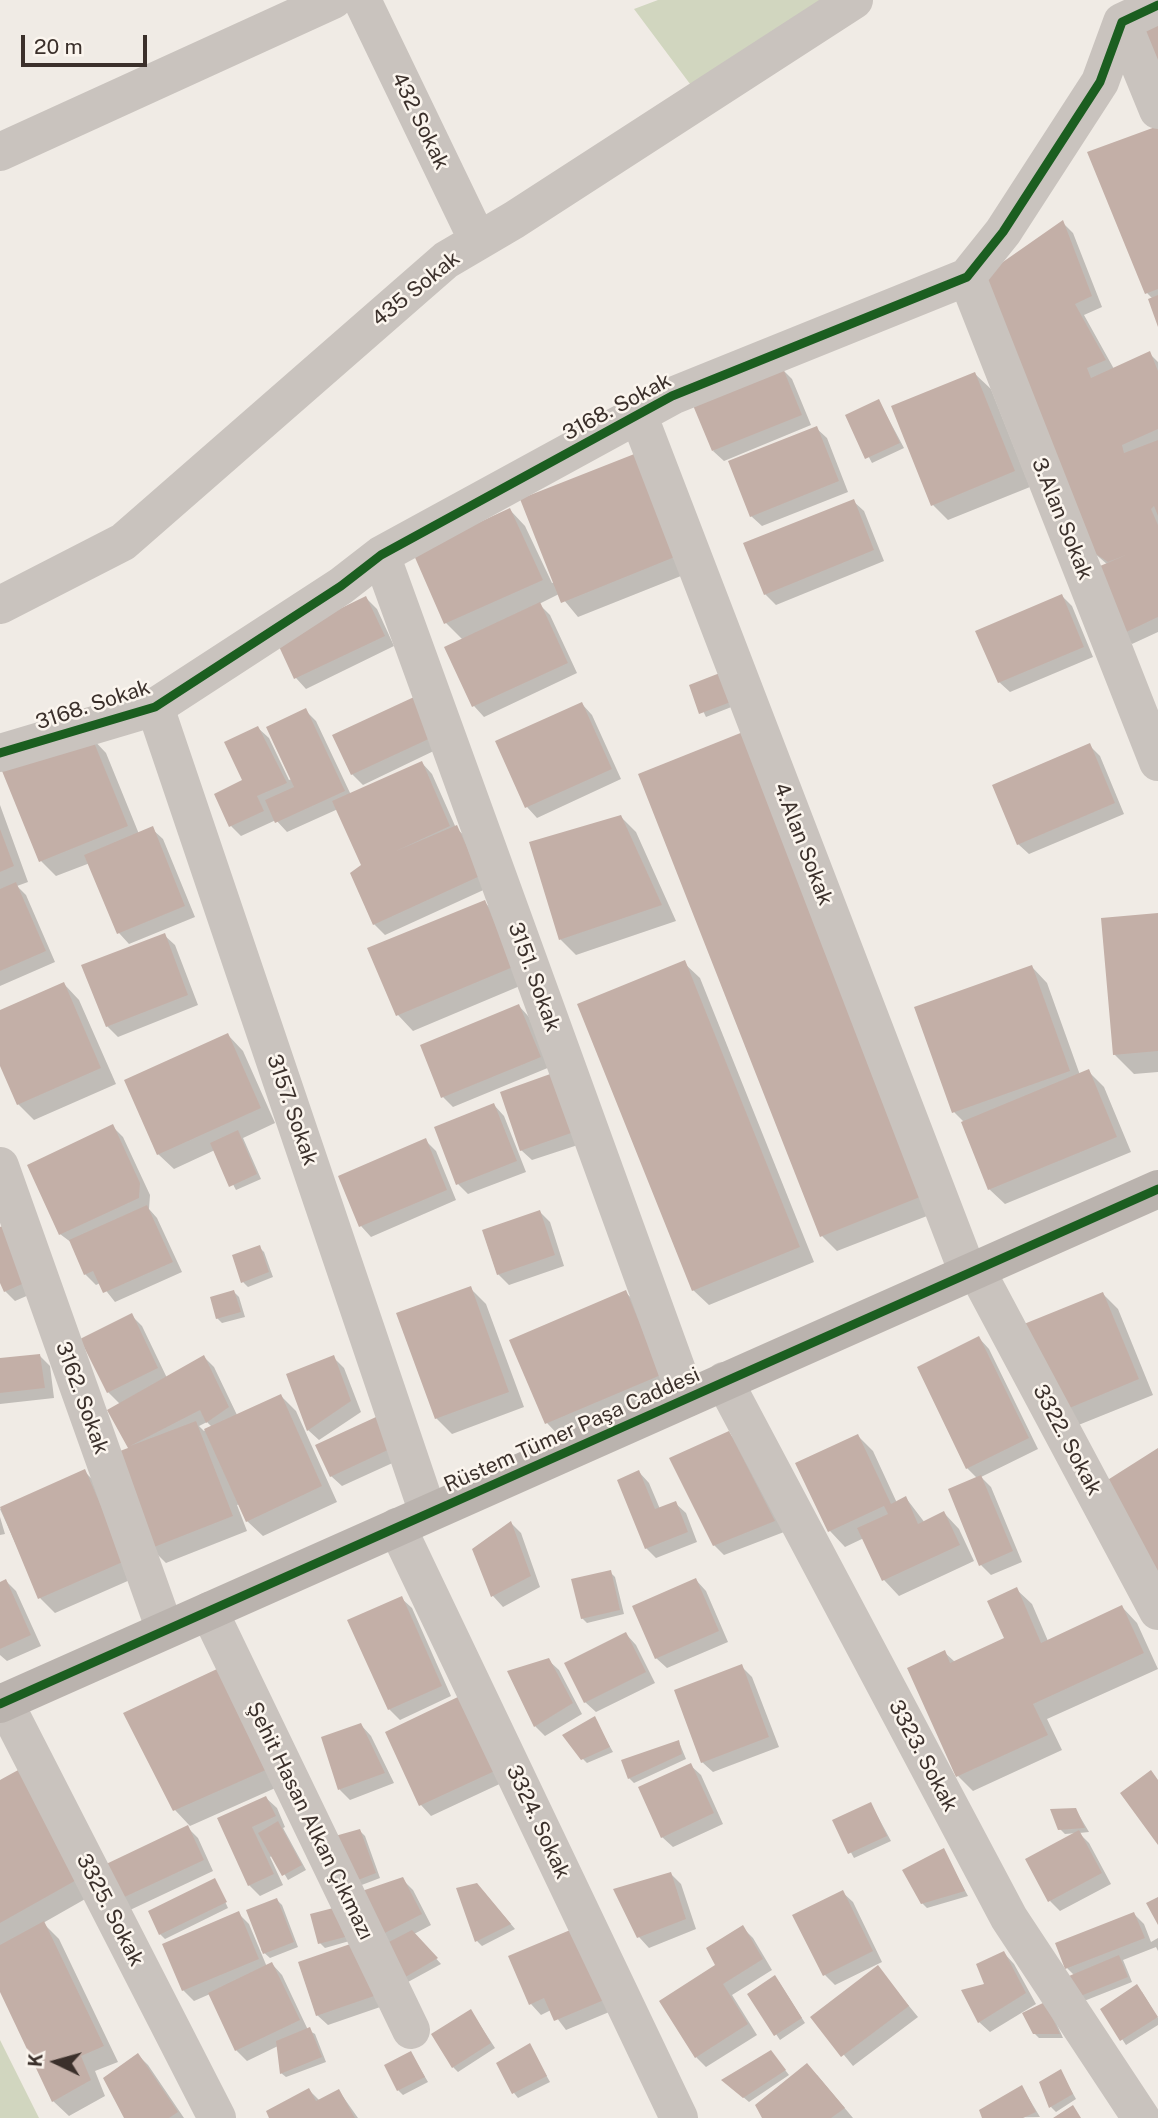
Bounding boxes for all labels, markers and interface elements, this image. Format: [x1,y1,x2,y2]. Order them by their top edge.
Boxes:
scale bar [24,21,150,65]
text: 20 m [34,34,83,59]
street label: 432 Sokak [386,68,454,174]
street label: 435 Sokak [367,246,465,332]
street label: 3168. Sokak [559,368,675,446]
street label: 3.Alan Sokak [1026,454,1098,584]
street label: 3168. Sokak [33,675,153,735]
street label: 4.Alan Sokak [768,779,838,909]
street label: 3151. Sokak [503,919,565,1035]
street label: 3157. Sokak [261,1051,323,1169]
street label: 3162. Sokak [50,1338,114,1458]
street label: Rüstem Tümer Paşa Caddesi [440,1362,704,1498]
street label: 3322. Sokak [1027,1380,1107,1500]
street label: 3323. Sokak [883,1696,963,1816]
street label: Şehit Hasan Alkan Çıkmazı [241,1698,379,1944]
street label: 3324. Sokak [501,1761,575,1883]
street label: 3325. Sokak [71,1849,149,1971]
north arrow [21,2027,91,2097]
text: K [24,2052,47,2068]

